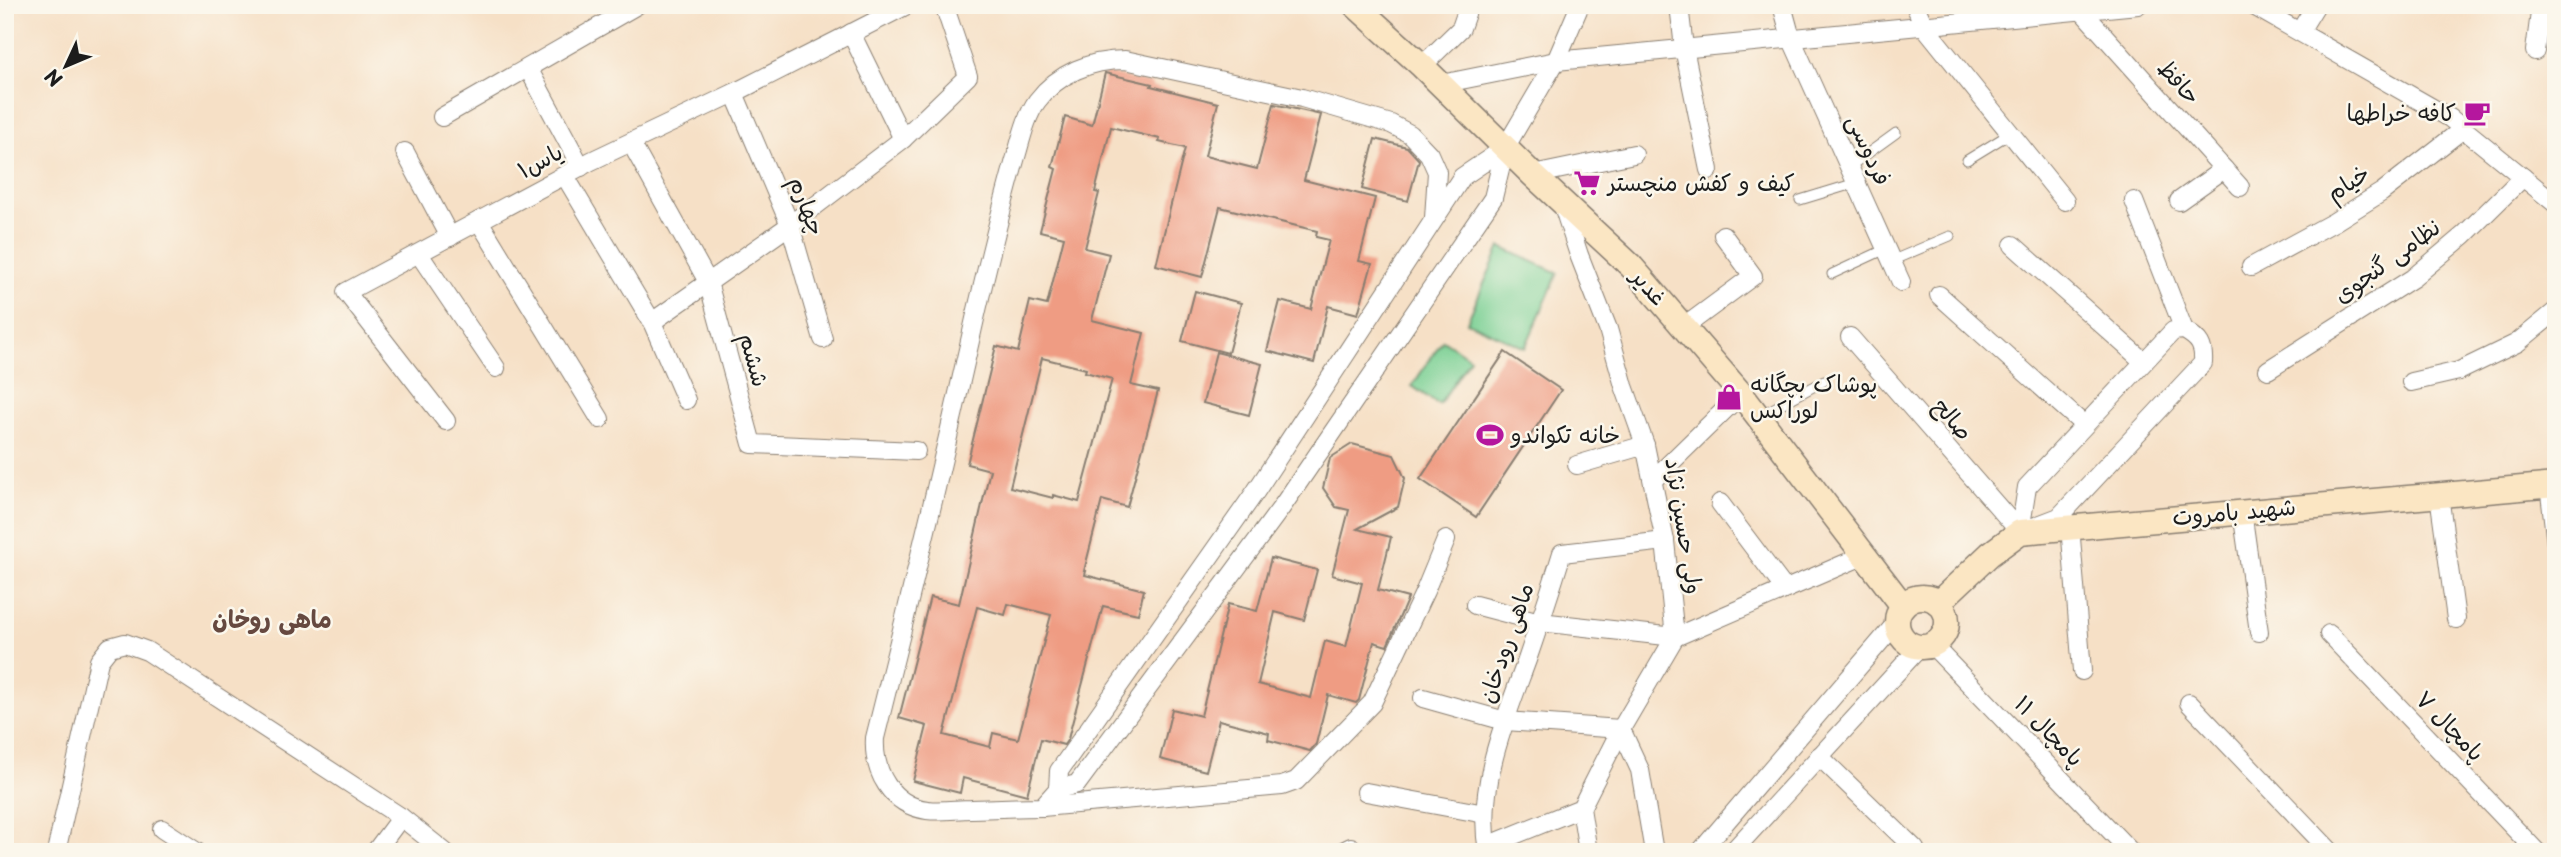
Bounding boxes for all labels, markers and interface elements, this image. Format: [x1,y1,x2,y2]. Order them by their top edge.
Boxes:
north arrow [32,32,102,102]
street label: حافظ [2150,51,2210,111]
text: N [38,63,68,94]
place label: کافه خراطها [2347,94,2456,129]
cafe icon: کافه خراطها [2462,98,2492,128]
street label: فردوسی [1839,108,1902,191]
street label: یاس۱ [510,133,568,186]
street label: خیام [2319,155,2377,211]
place label: کیف و کفش منچستر [1606,164,1795,199]
supermarket icon: کیف و کفش منچستر [1572,168,1602,198]
street label: چهارم [779,171,836,241]
street label: نظامی گنجوی [2325,209,2447,311]
street label: غدیر [1622,258,1677,313]
street label: ششم [730,329,779,391]
place label: پوشاک بچگانه لوراکس [1750,365,1877,426]
shop icon: پوشاک بچگانه لوراکس [1714,382,1744,412]
street label: صالح [1926,389,1983,447]
place label: خانه تکواندو [1510,416,1620,451]
sports icon: خانه تکواندو [1475,420,1505,450]
street label: ولی حسین نژاد [1657,455,1714,597]
street label: شهید بامروت [2171,488,2297,533]
street label: ماهی رودخان [1468,578,1542,707]
district label: ماهی روخان [212,600,332,636]
street label: پامچال ۷ [2408,682,2494,768]
street label: پامچال ۱۱ [2007,686,2093,774]

